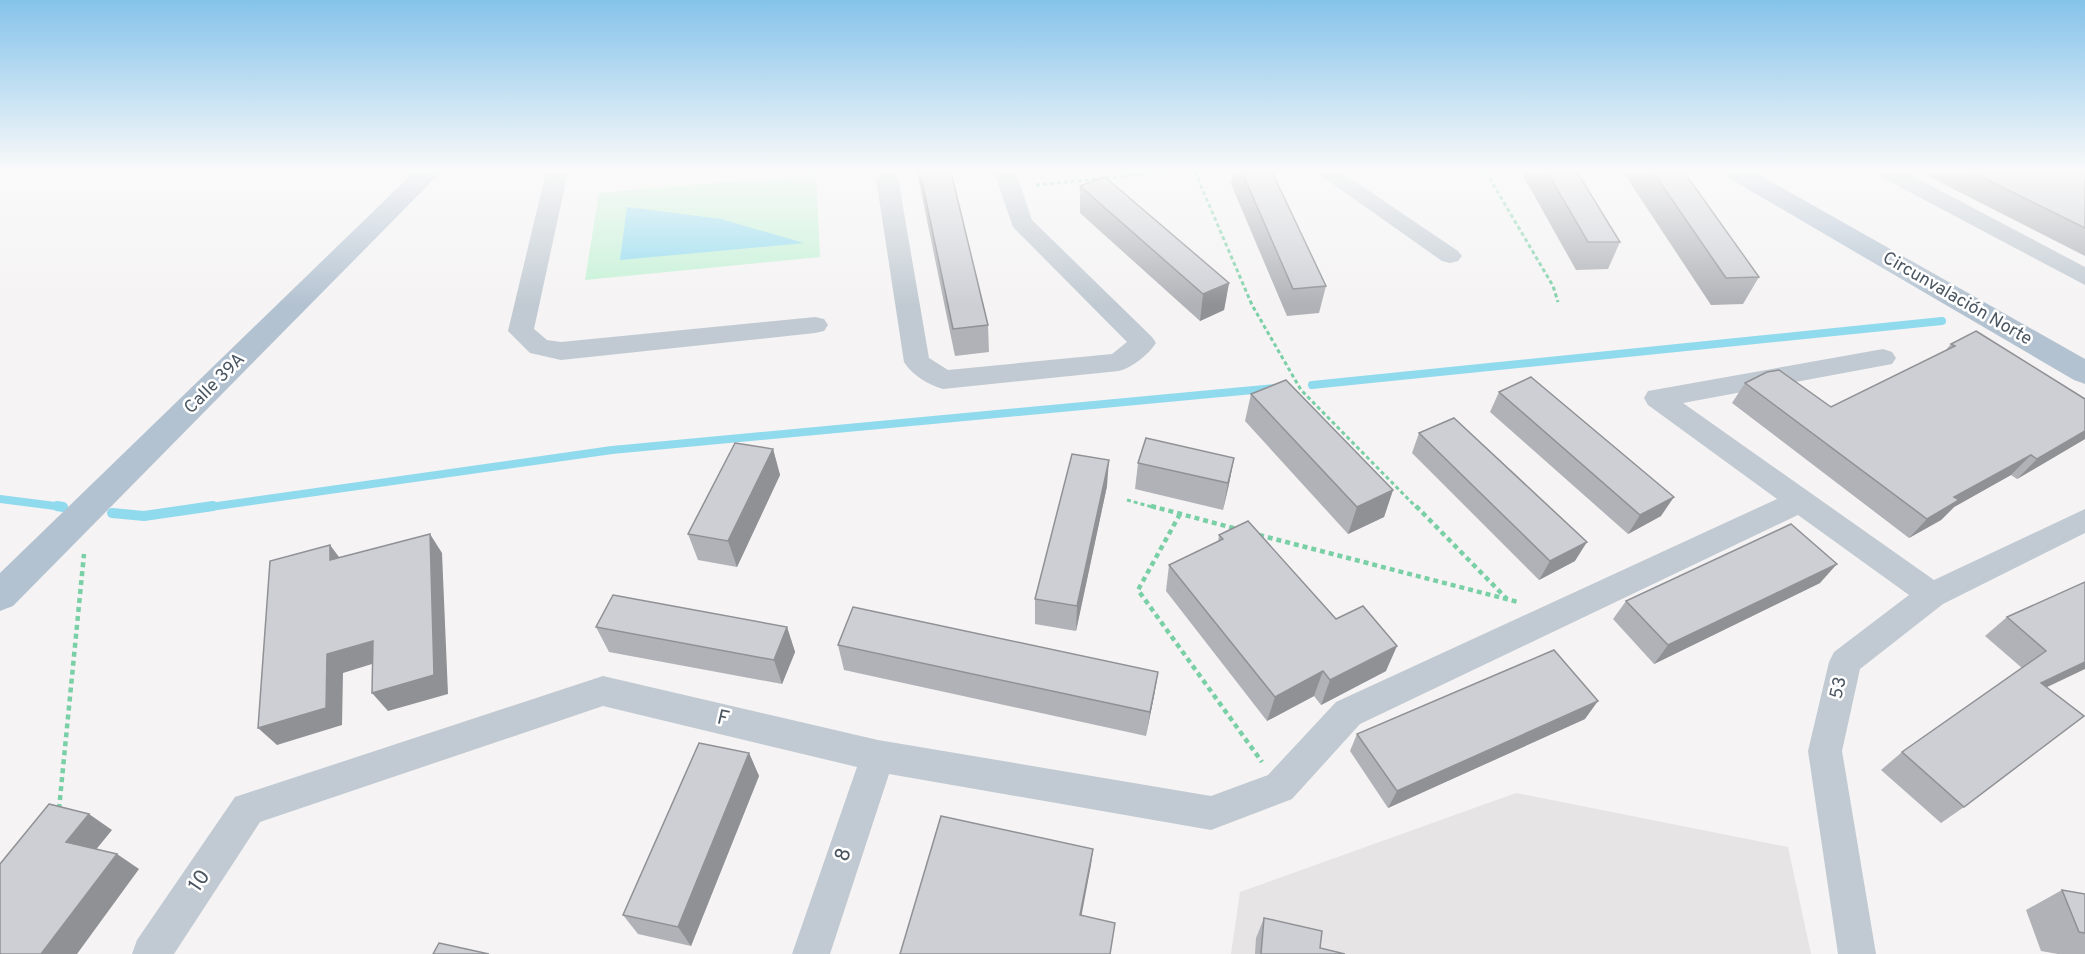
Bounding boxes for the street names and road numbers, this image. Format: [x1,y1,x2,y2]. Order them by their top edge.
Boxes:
street label: Circunvalación Norte [1878,247,2036,351]
street label: Calle 39A [180,349,250,419]
street label: 53 [1825,675,1853,701]
street label: F [714,705,732,733]
street label: 8 [829,845,859,865]
street label: 10 [183,865,217,897]

